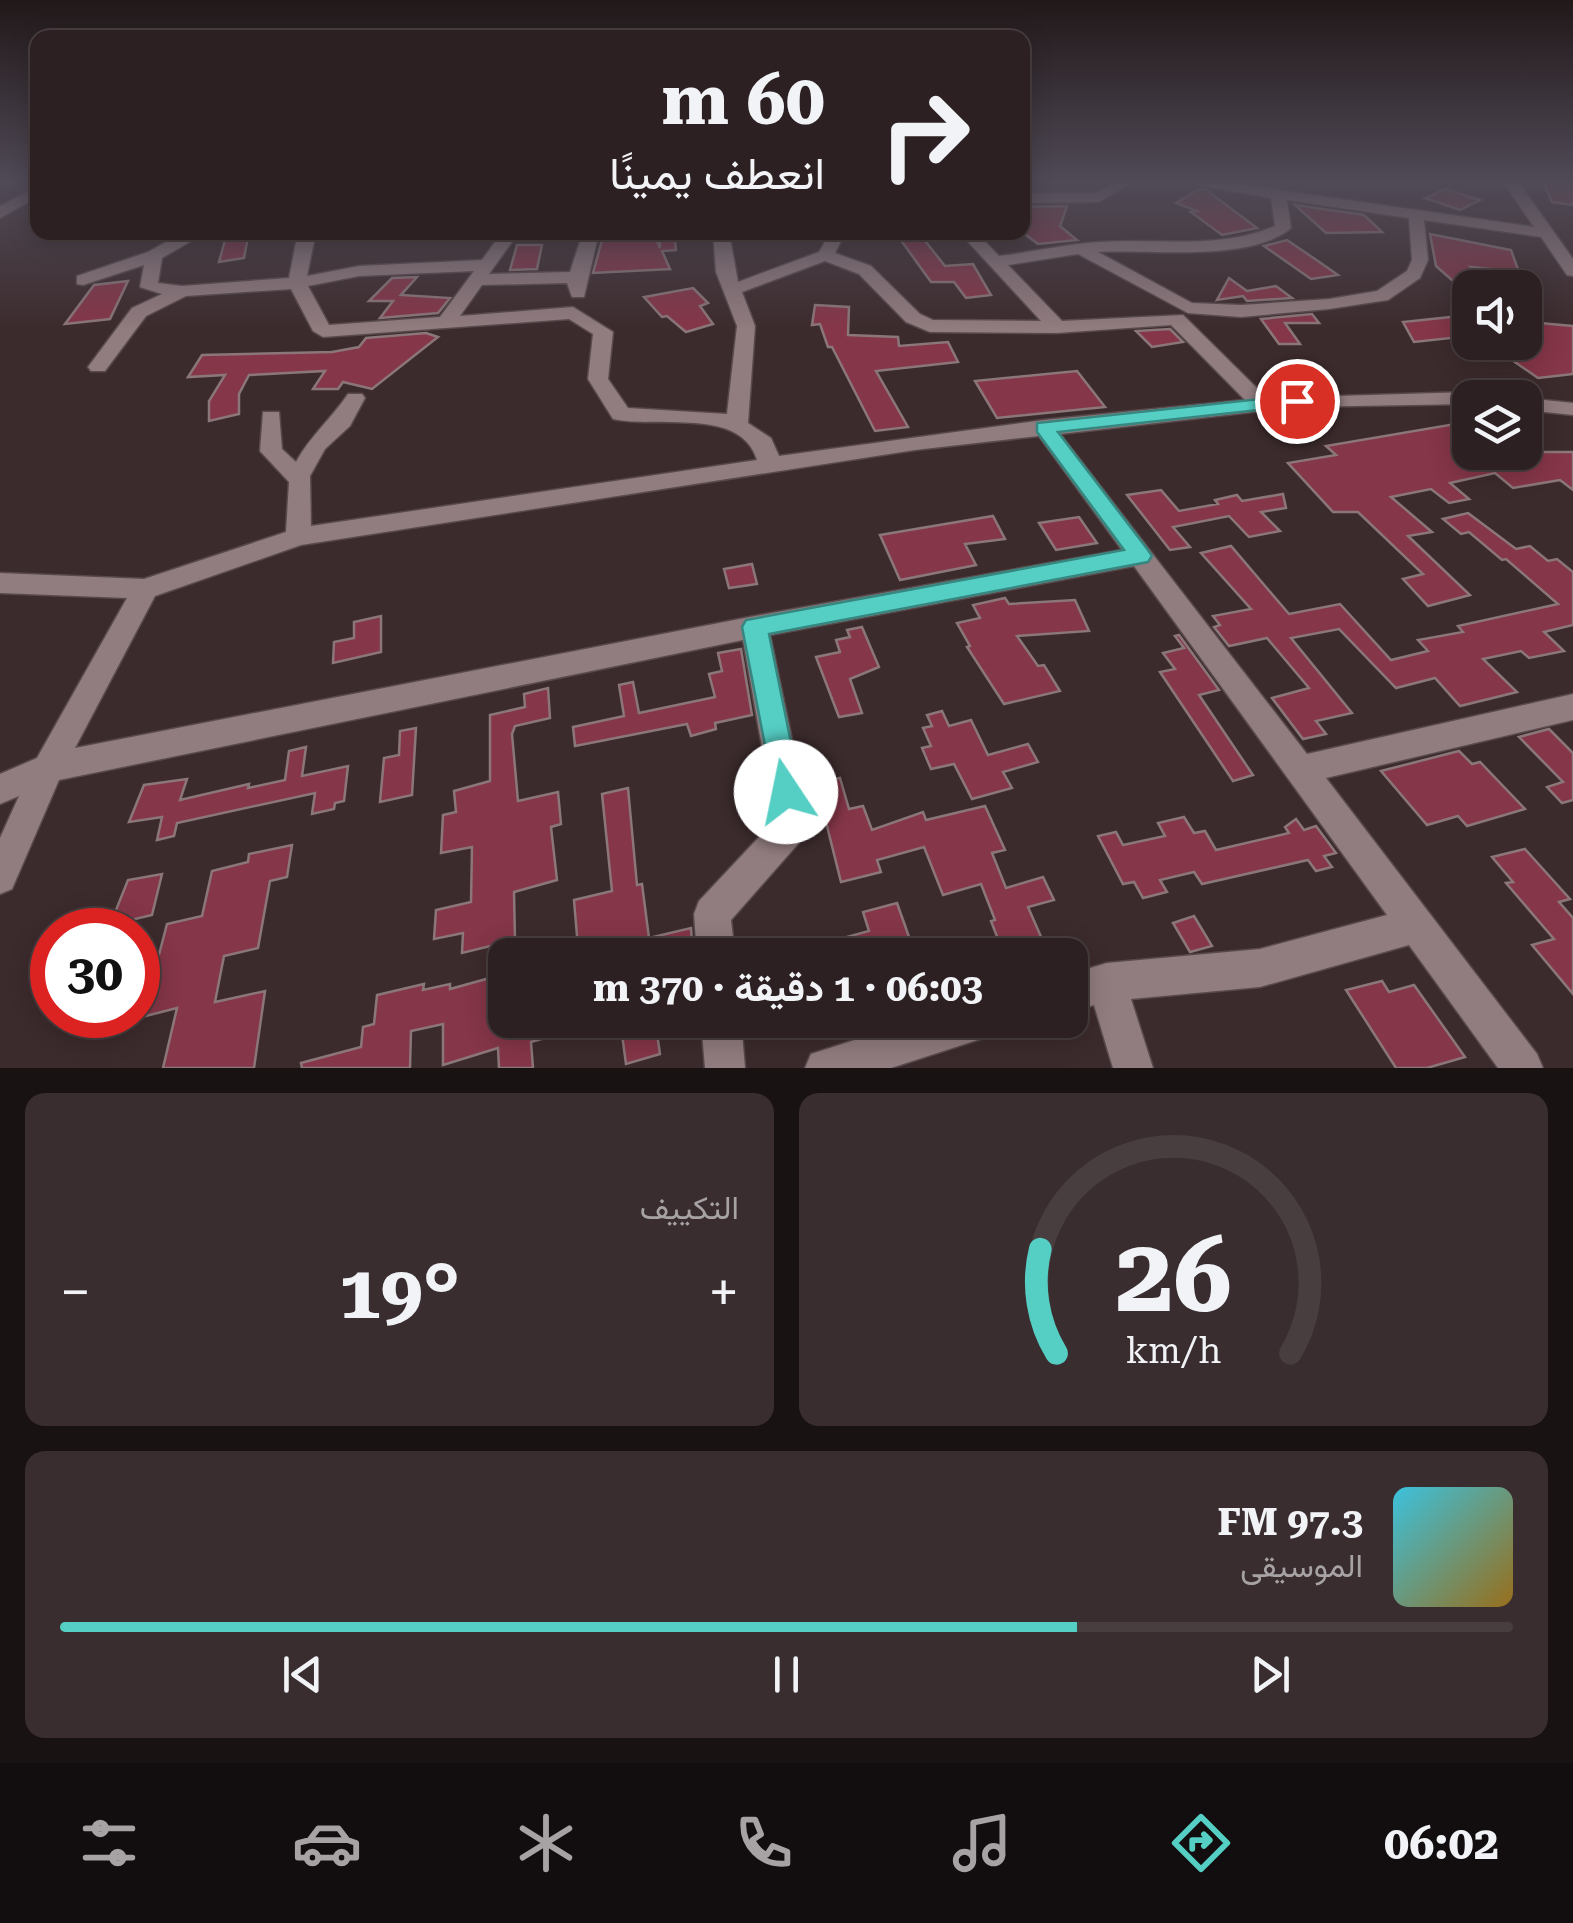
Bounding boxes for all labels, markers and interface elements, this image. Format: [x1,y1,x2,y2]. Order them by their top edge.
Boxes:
text: 60 m [661,59,825,141]
icon: right [860,70,990,200]
text: انعطف يمينًا [609,147,825,200]
map controls [1452,270,1542,470]
button: sound [1452,270,1542,360]
pin [1255,359,1340,444]
icon: arrive [1270,374,1325,429]
button: layers [1452,380,1542,470]
position arrow [734,740,838,844]
speed limit sign: 30 [30,908,160,1038]
text: 06:03 · 1 دقيقة · 370 m [593,966,983,1010]
text: التكييف [640,1189,739,1227]
text: 26 [1115,1215,1232,1336]
text: 19° [339,1248,460,1336]
text: − [60,1260,91,1324]
text: + [708,1260,739,1324]
text: km/h [1126,1330,1221,1372]
text: 97.3 FM [1217,1500,1363,1544]
text: الموسيقى [1240,1547,1363,1585]
icon: previous [275,1647,330,1702]
icon: pause [759,1647,814,1702]
icon: next [1243,1647,1298,1702]
icon: filters [74,1808,144,1878]
icon: car [292,1808,362,1878]
icon: climate [511,1808,581,1878]
icon: phone [729,1808,799,1878]
icon: music [947,1808,1017,1878]
icon: directions [1166,1808,1236,1878]
text: 06:02 [1384,1817,1499,1870]

